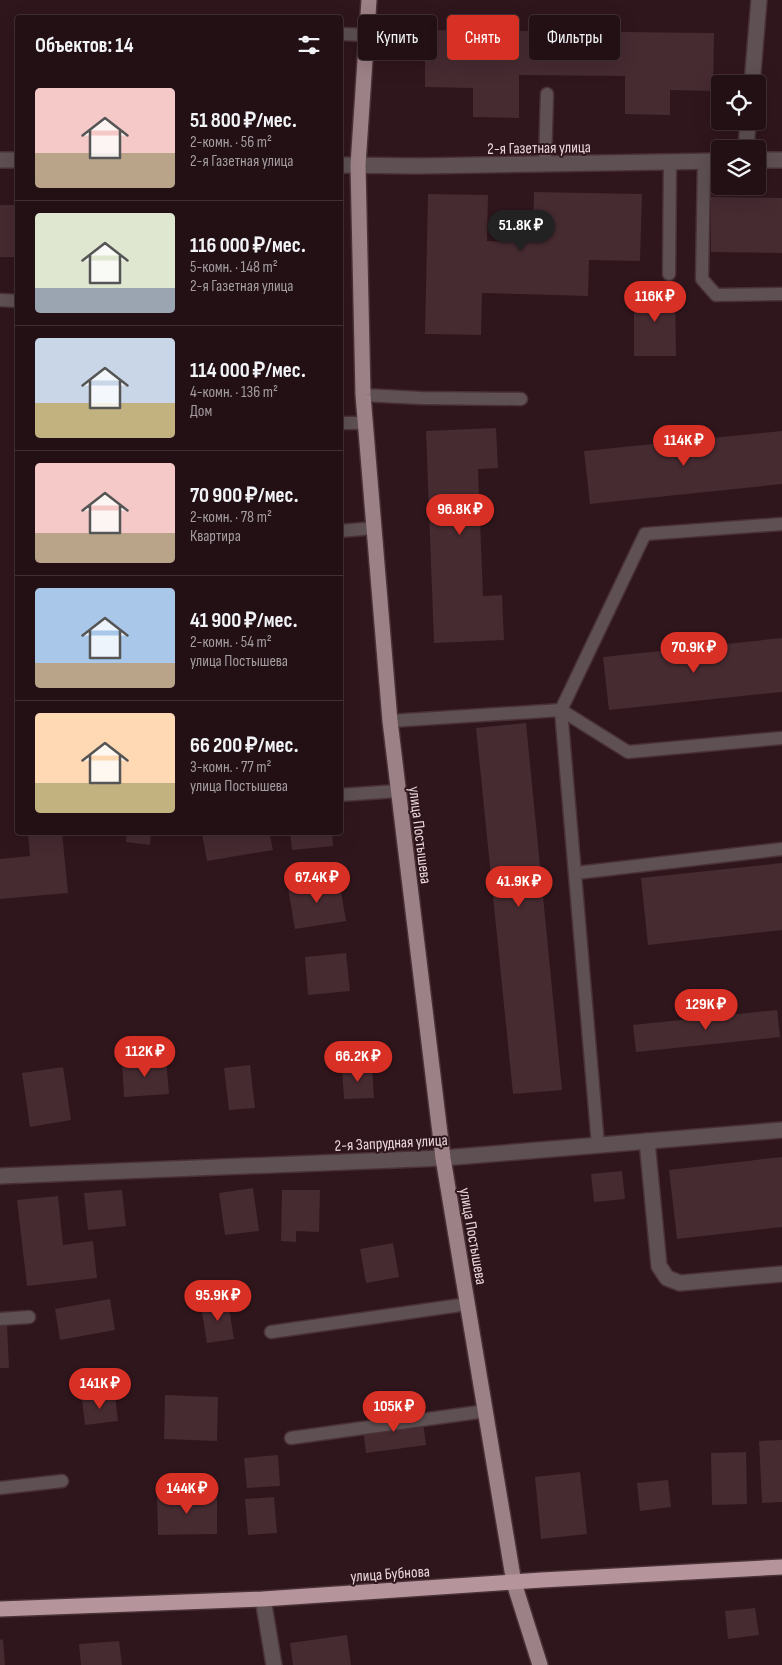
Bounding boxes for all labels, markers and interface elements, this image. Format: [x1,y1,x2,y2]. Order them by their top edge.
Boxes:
chip: Купить [358,15,437,60]
chip: Снять [447,15,519,60]
chip: Фильтры [529,15,620,60]
icon: filters [295,31,323,59]
text: Объектов: 14 [35,33,134,58]
map controls [711,75,766,195]
button: locate [711,75,766,130]
icon: home [75,108,135,168]
text: 51 800 ₽/мес. [190,108,297,133]
text: 2-комн. · 56 m² [190,133,272,152]
street label: 2-я Газетная улица [487,138,591,159]
button: layers [711,140,766,195]
text: 2-я Газетная улица [190,152,294,171]
pin: 51.8K ₽ [475,210,567,252]
text: 51.8K ₽ [499,216,543,235]
icon: home [75,233,135,293]
text: 116 000 ₽/мес. [190,233,306,258]
text: 5-комн. · 148 m² [190,258,278,277]
text: 2-я Газетная улица [190,277,294,296]
pin: 116K ₽ [614,280,696,323]
text: 116K ₽ [635,287,675,306]
icon: home [75,358,135,418]
text: 114 000 ₽/мес. [190,358,306,383]
text: 4-комн. · 136 m² [190,383,278,402]
text: Дом [190,402,212,421]
pin: 114K ₽ [643,424,725,467]
text: 114K ₽ [664,431,704,450]
icon: home [75,483,135,543]
text: 70 900 ₽/мес. [190,483,298,508]
pin: 96.8K ₽ [414,494,506,536]
text: 96.8K ₽ [437,500,483,519]
text: 2-комн. · 78 m² [190,508,272,527]
text: Квартира [190,527,241,546]
icon: home [75,608,135,668]
text: 41 900 ₽/мес. [190,608,297,633]
pin: 70.9K ₽ [648,632,740,674]
text: 2-комн. · 54 m² [190,633,272,652]
text: 70.9K ₽ [672,638,716,657]
text: улица Постышева [190,652,288,671]
icon: home [75,733,135,793]
text: 66 200 ₽/мес. [190,733,298,758]
text: 3-комн. · 77 m² [190,758,272,777]
text: улица Постышева [190,777,288,796]
street label: улица Постышева [404,785,435,885]
pin: 67.4K ₽ [271,862,363,904]
pin: 41.9K ₽ [473,866,565,908]
text: 67.4K ₽ [295,868,339,887]
text: 41.9K ₽ [497,872,541,891]
pin: 129K ₽ [665,988,747,1031]
text: 129K ₽ [686,995,726,1014]
pin: 112K ₽ [104,1036,186,1078]
pin: 66.2K ₽ [312,1040,404,1083]
text: 112K ₽ [125,1042,165,1061]
text: 66.2K ₽ [335,1047,381,1066]
street label: 2-я Запрудная улица [334,1131,448,1156]
street label: улица Постышева [455,1186,490,1286]
pin: 95.9K ₽ [172,1280,264,1322]
text: 95.9K ₽ [195,1286,241,1305]
pin: 141K ₽ [59,1368,141,1410]
text: 141K ₽ [80,1374,120,1393]
pin: 105K ₽ [353,1390,435,1433]
text: 105K ₽ [374,1397,414,1416]
pin: 144K ₽ [146,1472,228,1515]
text: 144K ₽ [166,1479,208,1498]
street label: улица Бубнова [350,1562,430,1587]

